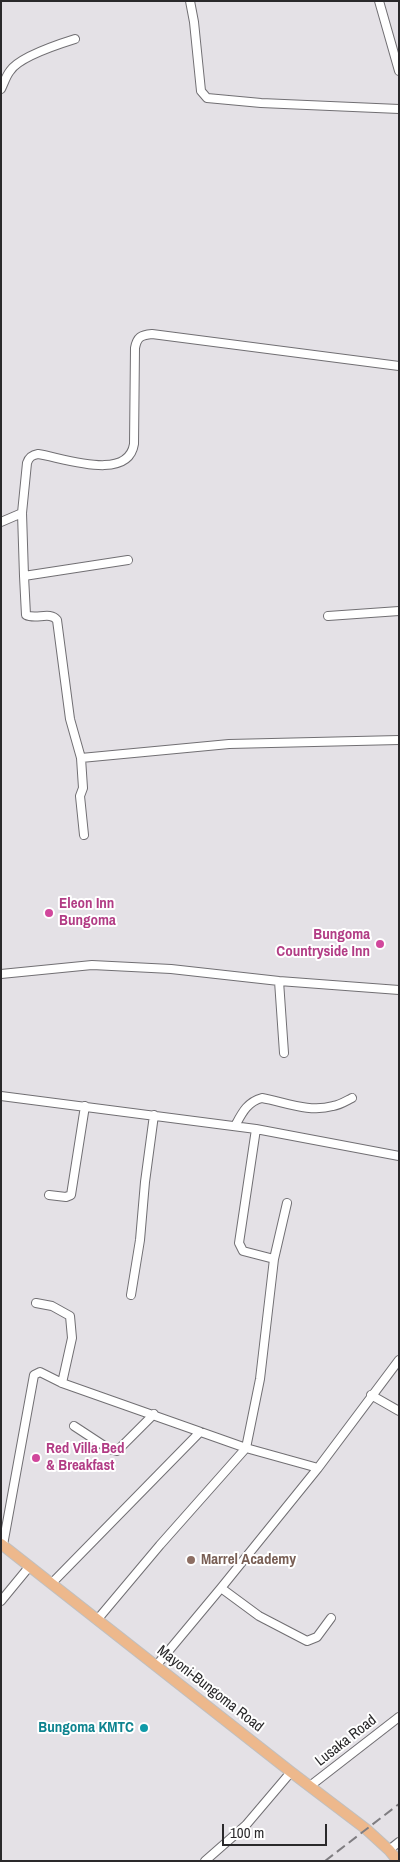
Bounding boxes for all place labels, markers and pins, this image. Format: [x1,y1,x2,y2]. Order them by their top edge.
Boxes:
place label: Eleon Inn Bungoma [59,895,116,930]
marker: Eleon Inn Bungoma [43,907,55,919]
place label: Bungoma Countryside Inn [276,926,370,961]
marker: Bungoma Countryside Inn [374,938,386,950]
place label: Red Villa Bed & Breakfast [46,1440,124,1475]
marker: Red Villa Bed & Breakfast [30,1452,42,1464]
place label: Marrel Academy [201,1551,296,1569]
marker: Marrel Academy [185,1554,197,1566]
place label: Bungoma KMTC [38,1719,134,1737]
marker: Bungoma KMTC [138,1722,150,1734]

